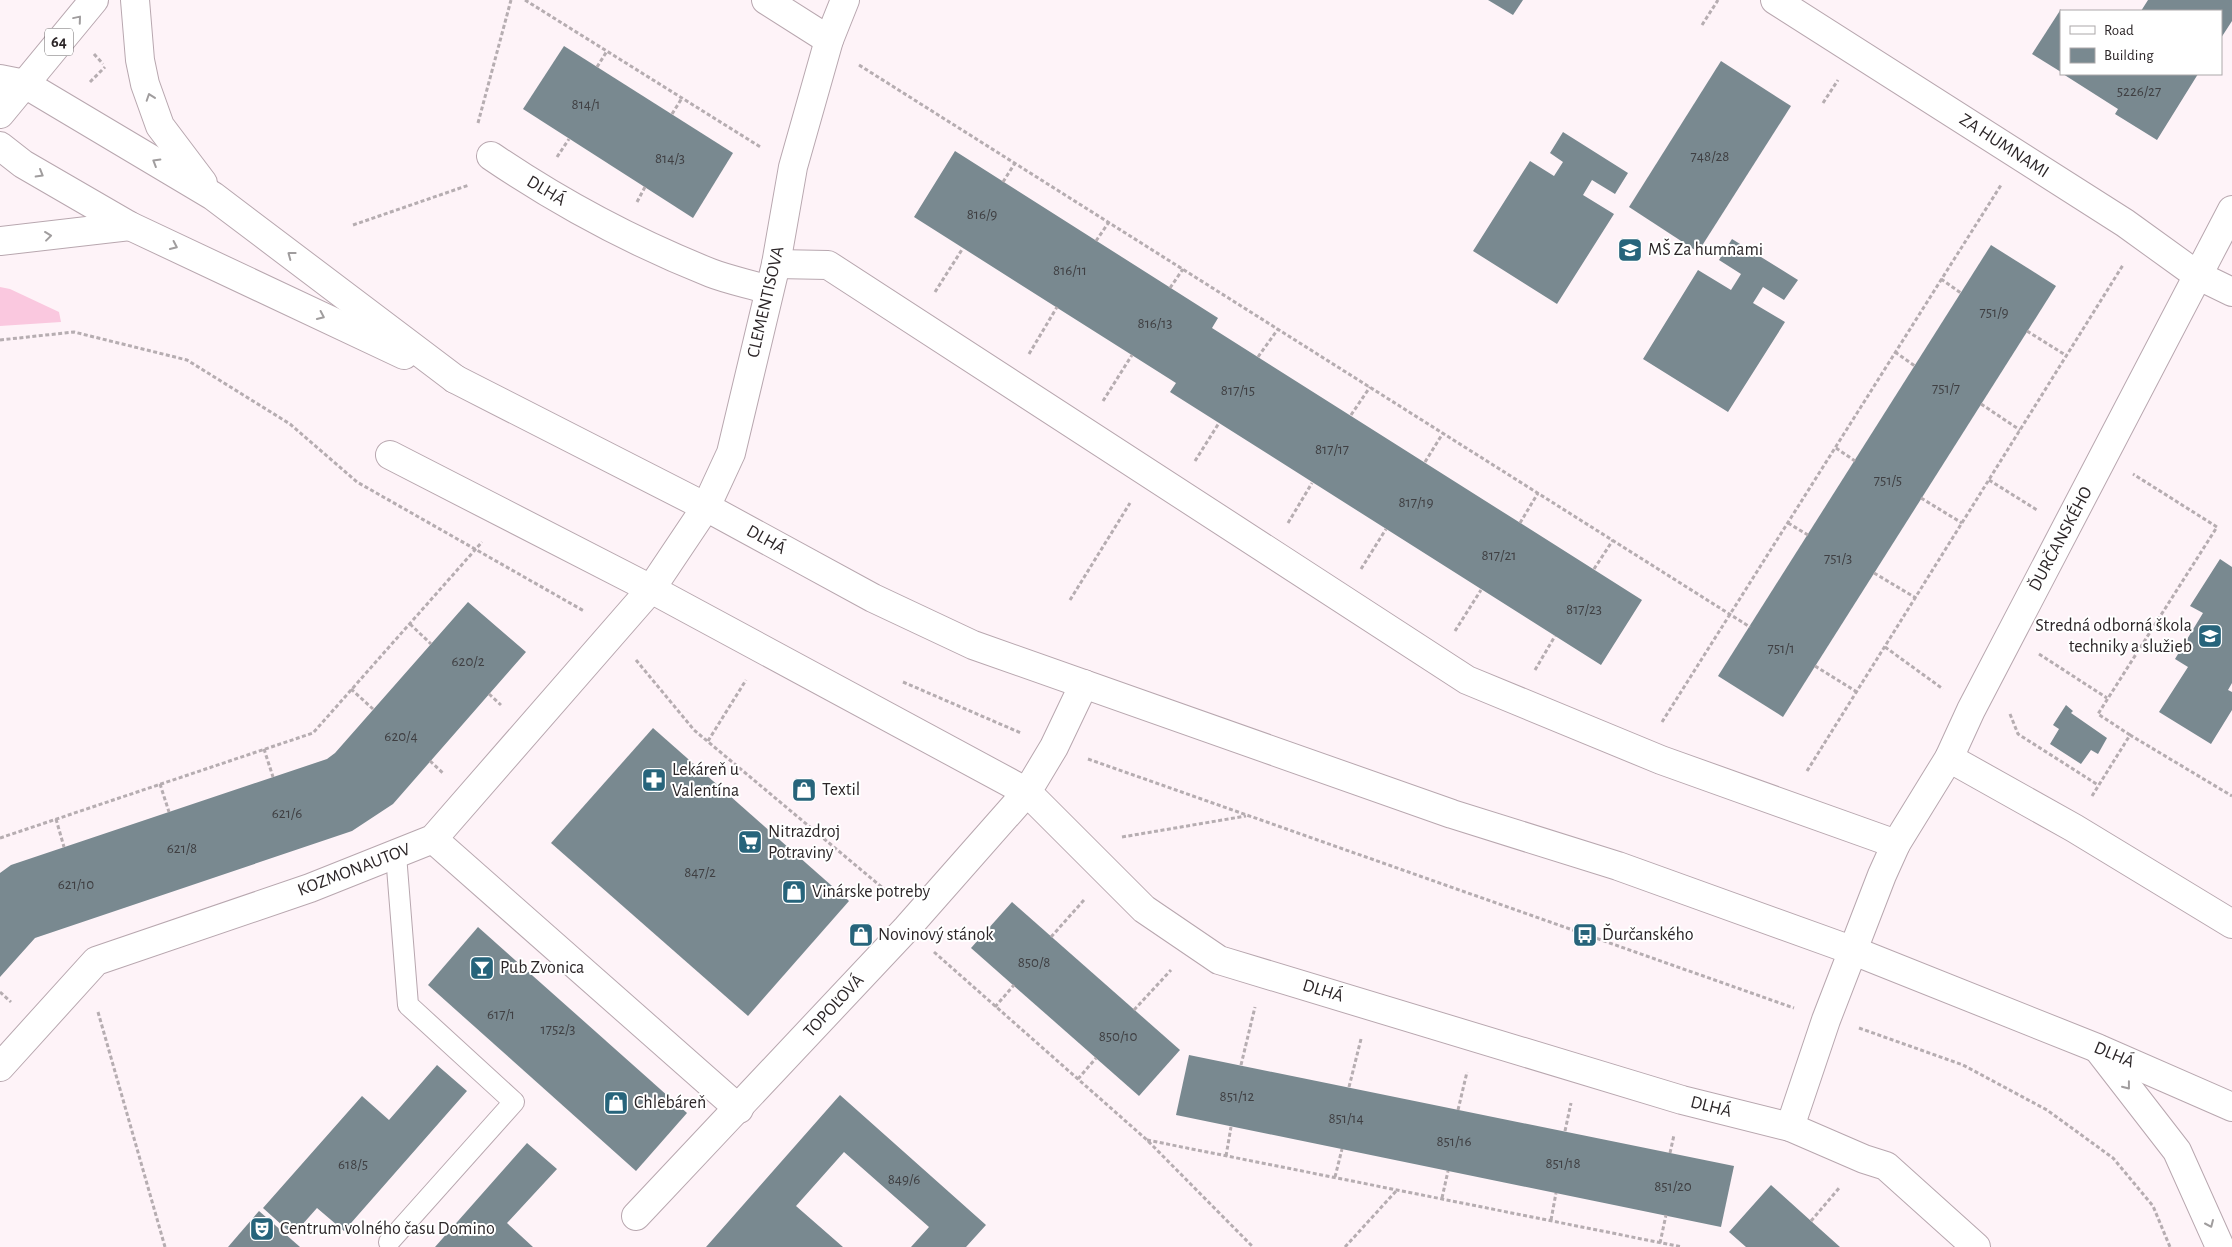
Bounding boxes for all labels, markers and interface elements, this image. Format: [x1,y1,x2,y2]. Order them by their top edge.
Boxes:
legend [2060,10,2222,75]
one-way arrow [72,16,81,25]
text: Road [2104,23,2134,38]
road number: 64 [45,28,73,56]
text: Building [2104,48,2154,63]
house number: 5226/27 [2117,84,2161,99]
one-way arrow [146,93,156,102]
house number: 814/1 [572,97,600,112]
street label: ZA HUMNAMI [1956,111,2052,181]
house number: 748/28 [1691,149,1729,164]
house number: 814/3 [655,151,685,166]
one-way arrow [153,158,162,168]
one-way arrow [35,168,44,178]
street label: DLHÁ [523,170,571,210]
house number: 816/9 [967,207,997,222]
one-way arrow [44,231,53,241]
school or university icon: MŠ Za humnami [1617,237,1643,263]
place label: MŠ Za humnami [1648,238,1763,259]
one-way arrow [169,240,178,251]
street label: CLEMENTISOVA [744,244,788,360]
one-way arrow [287,252,297,261]
house number: 816/11 [1053,263,1087,278]
house number: 751/9 [1979,305,2009,320]
one-way arrow [316,309,325,320]
house number: 816/13 [1138,316,1172,331]
house number: 751/7 [1932,381,1960,396]
house number: 817/15 [1221,383,1255,398]
house number: 817/17 [1315,442,1349,457]
house number: 751/5 [1874,473,1902,488]
street label: ĎURČANSKÉHO [2023,483,2096,594]
house number: 817/19 [1398,495,1434,510]
street label: DLHÁ [743,519,791,558]
house number: 817/21 [1482,548,1516,563]
house number: 751/3 [1824,551,1852,566]
house number: 817/23 [1566,602,1602,617]
place label: Stredná odborná škola techniky a služieb [2035,617,2192,656]
school or university icon: Stredná odborná škola techniky a služieb [2197,623,2223,649]
house number: 751/1 [1767,641,1795,656]
house number: 620/2 [452,654,485,669]
house number: 620/4 [384,729,418,744]
place label: Lekáreň u Valentína [672,761,739,800]
pharmacy icon: Lekáreň u Valentína [641,767,667,793]
shop icon: Textil [791,777,817,803]
place label: Textil [822,781,860,799]
house number: 621/6 [272,806,302,821]
place label: Nitrazdroj Potraviny [768,823,840,862]
supermarket icon: Nitrazdroj Potraviny [737,829,763,855]
street label: KOZMONAUTOV [295,840,414,900]
house number: 621/8 [167,841,197,856]
house number: 847/2 [684,865,716,880]
house number: 621/10 [58,877,94,892]
shop icon: Vinárske potreby [781,879,807,905]
place label: Vinárske potreby [812,883,930,901]
shop icon: Novinový stánok [848,922,874,948]
bus stop icon: Ďurčanského [1572,922,1598,948]
place label: Ďurčanského [1602,923,1694,944]
place label: Novinový stánok [878,926,994,944]
bar icon: Pub Zvonica [469,955,495,981]
house number: 850/8 [1018,955,1050,970]
place label: Pub Zvonica [500,959,584,977]
street label: TOPOĽOVÁ [798,968,868,1041]
street label: DLHÁ [1300,973,1347,1006]
house number: 617/1 [487,1007,515,1022]
house number: 1752/3 [541,1022,576,1037]
house number: 850/10 [1099,1029,1137,1044]
street label: DLHÁ [2091,1036,2138,1072]
one-way arrow [2121,1080,2129,1089]
house number: 851/12 [1220,1089,1255,1104]
shop icon: Chlebáreň [603,1090,629,1116]
street label: DLHÁ [1689,1090,1735,1121]
place label: Chlebáreň [634,1094,706,1112]
house number: 851/14 [1328,1111,1364,1126]
house number: 851/16 [1436,1134,1472,1149]
house number: 851/18 [1545,1156,1581,1171]
house number: 618/5 [338,1157,368,1172]
house number: 849/6 [888,1172,920,1187]
house number: 851/20 [1654,1179,1692,1194]
theatre icon: Centrum volného času Domino [249,1216,275,1242]
one-way arrow [2203,1219,2214,1228]
place label: Centrum volného času Domino [280,1220,495,1238]

